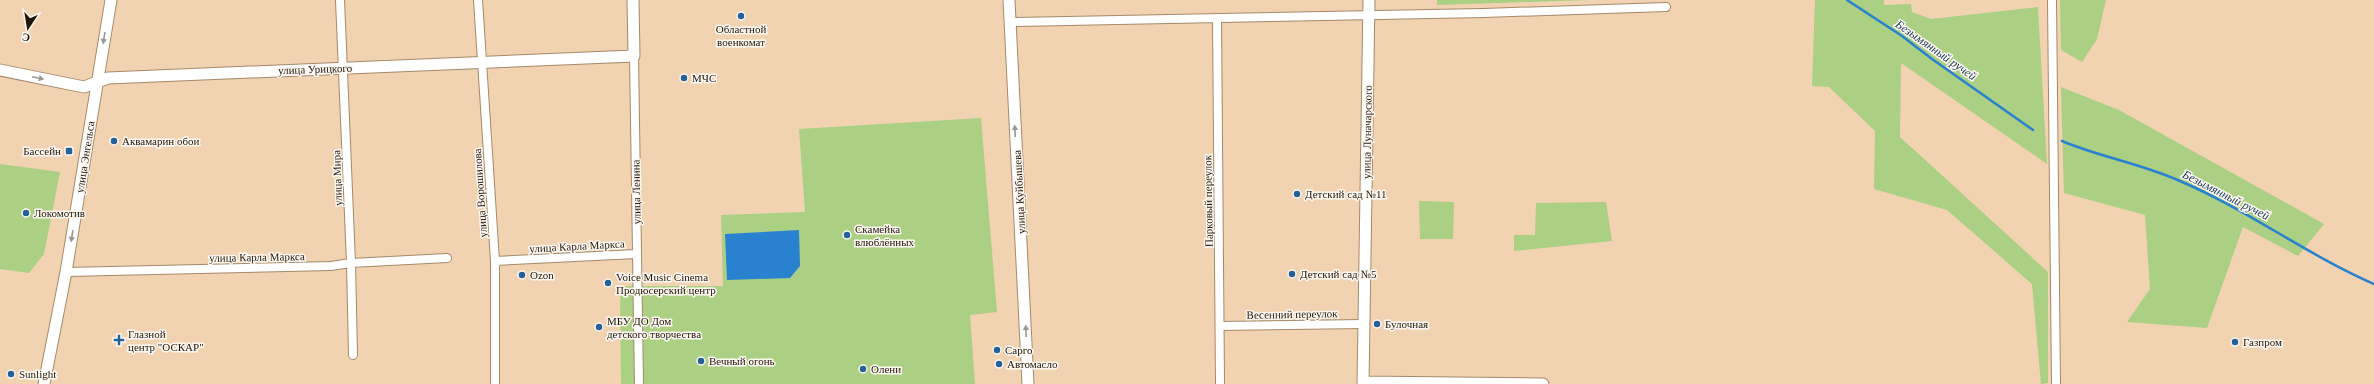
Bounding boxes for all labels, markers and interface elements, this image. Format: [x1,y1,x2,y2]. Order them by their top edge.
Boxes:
north arrow [8,8,48,48]
marker: Областной военкомат [736,11,746,21]
water label: Безымянный ручей [1892,16,1979,83]
place label: Областной военкомат [716,23,766,48]
text: С [21,31,31,44]
one-way arrow [101,32,107,45]
street label: улица Урицкого [278,62,353,76]
place label: МЧС [692,72,716,84]
marker: МЧС [679,73,689,83]
one-way arrow [32,75,44,81]
street label: улица Луначарского [1360,85,1374,179]
street label: улица Энгельса [73,120,97,194]
one-way arrow [1012,125,1019,137]
place label: Аквамарин обои [122,135,200,147]
marker: Аквамарин обои [109,136,119,146]
place label: Бассейн [23,145,61,157]
marker: Бассейн [64,146,74,156]
street label: улица Ворошилова [471,148,489,238]
street label: улица Мира [330,150,344,206]
street label: улица Куйбышева [1011,150,1027,234]
street label: Парковый переулок [1201,154,1215,247]
street label: улица Ленина [629,159,643,224]
water label: Безымянный ручей [2179,167,2272,223]
place label: Детский сад №11 [1305,188,1387,200]
marker: Детский сад №11 [1292,189,1302,199]
place label: Локомотив [34,207,85,219]
marker: Локомотив [21,208,31,218]
place label: Скамейка влюблённых [855,223,915,248]
one-way arrow [69,230,75,242]
marker: Скамейка влюблённых [842,230,852,240]
street label: улица Карла Маркса [529,238,625,254]
street label: улица Карла Маркса [209,250,305,264]
place label: Детский сад №5 [1300,268,1377,280]
place label: Ozon [530,269,554,281]
marker: Детский сад №5 [1287,269,1297,279]
marker: Ozon [517,270,527,280]
place label: Voice Music Cinema Продюсерский центр [616,271,716,296]
marker: Voice Music Cinema Продюсерский центр [603,278,613,288]
street label: Весенний переулок [1246,307,1338,321]
place label: МБУ ДО Дом детского творчества [607,315,701,340]
place label: Булочная [1385,318,1428,330]
marker: Булочная [1372,319,1382,329]
marker: МБУ ДО Дом детского творчества [594,322,604,332]
one-way arrow [1023,325,1030,337]
place label: Глазной центр "ОСКАР" [128,328,204,353]
marker: Глазной центр "ОСКАР" [113,334,125,346]
place label: Газпром [2243,336,2282,348]
marker: Газпром [2230,337,2240,347]
place label: Сарго [1005,344,1033,356]
marker: Сарго [992,345,1002,355]
place label: Вечный огонь [709,355,775,367]
marker: Вечный огонь [696,356,706,366]
place label: Автомасло [1007,358,1058,370]
marker: Автомасло [994,359,1004,369]
place label: Олени [871,363,901,375]
marker: Олени [858,364,868,374]
place label: Sunlight [19,368,56,380]
marker: Sunlight [6,369,16,379]

